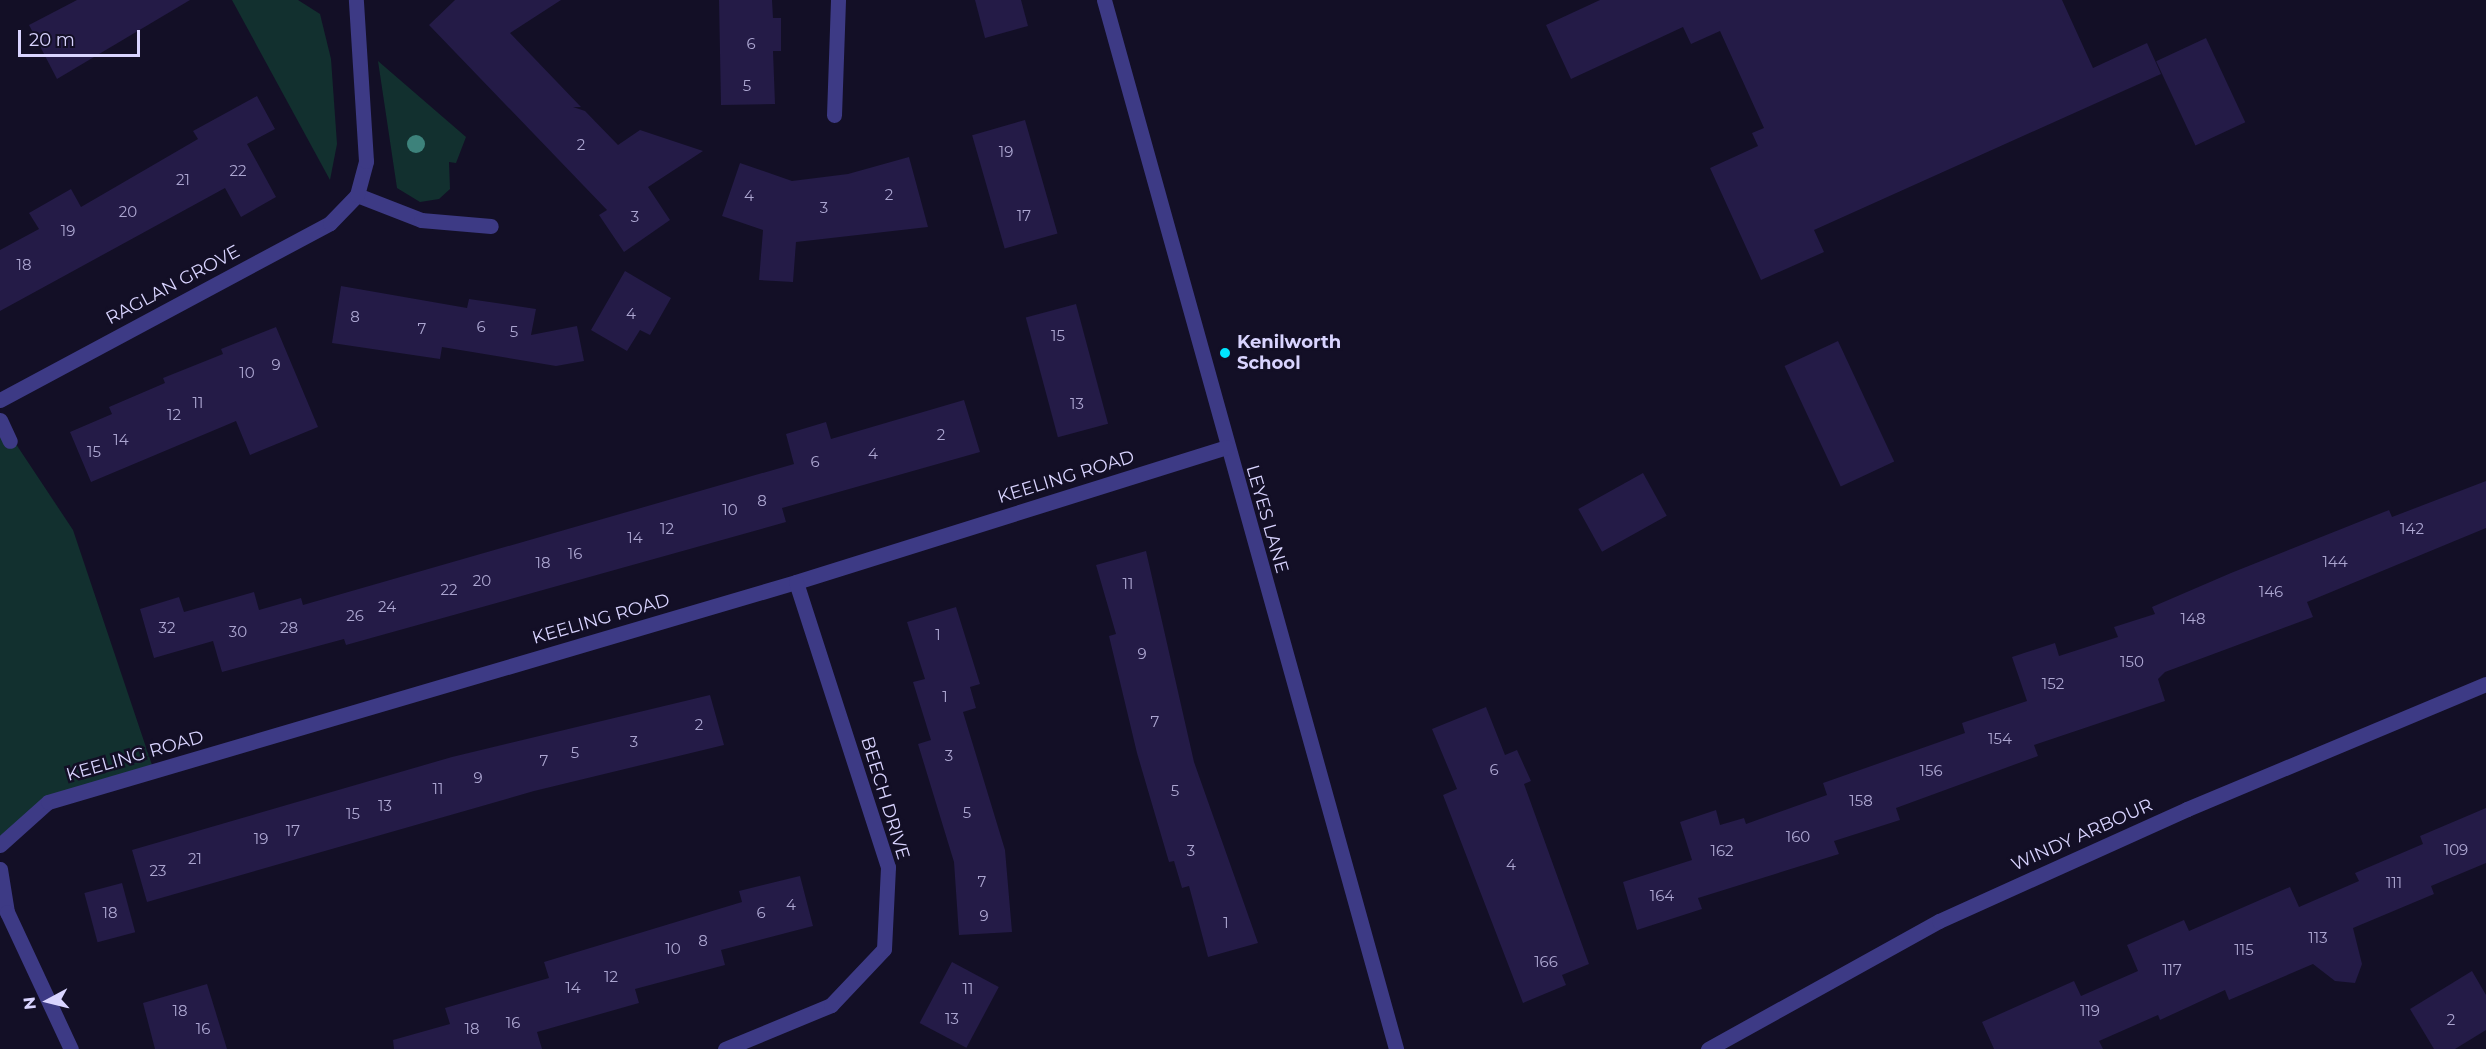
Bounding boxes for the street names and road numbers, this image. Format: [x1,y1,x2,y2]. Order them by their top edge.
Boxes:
street label: RAGLAN GROVE [102,241,244,329]
street label: KEELING ROAD [995,446,1137,508]
street label: LEYES LANE [1241,462,1293,576]
street label: KEELING ROAD [530,589,672,649]
street label: KEELING ROAD [64,726,206,786]
street label: BEECH DRIVE [856,734,914,862]
street label: WINDY ARBOUR [2008,794,2156,876]

